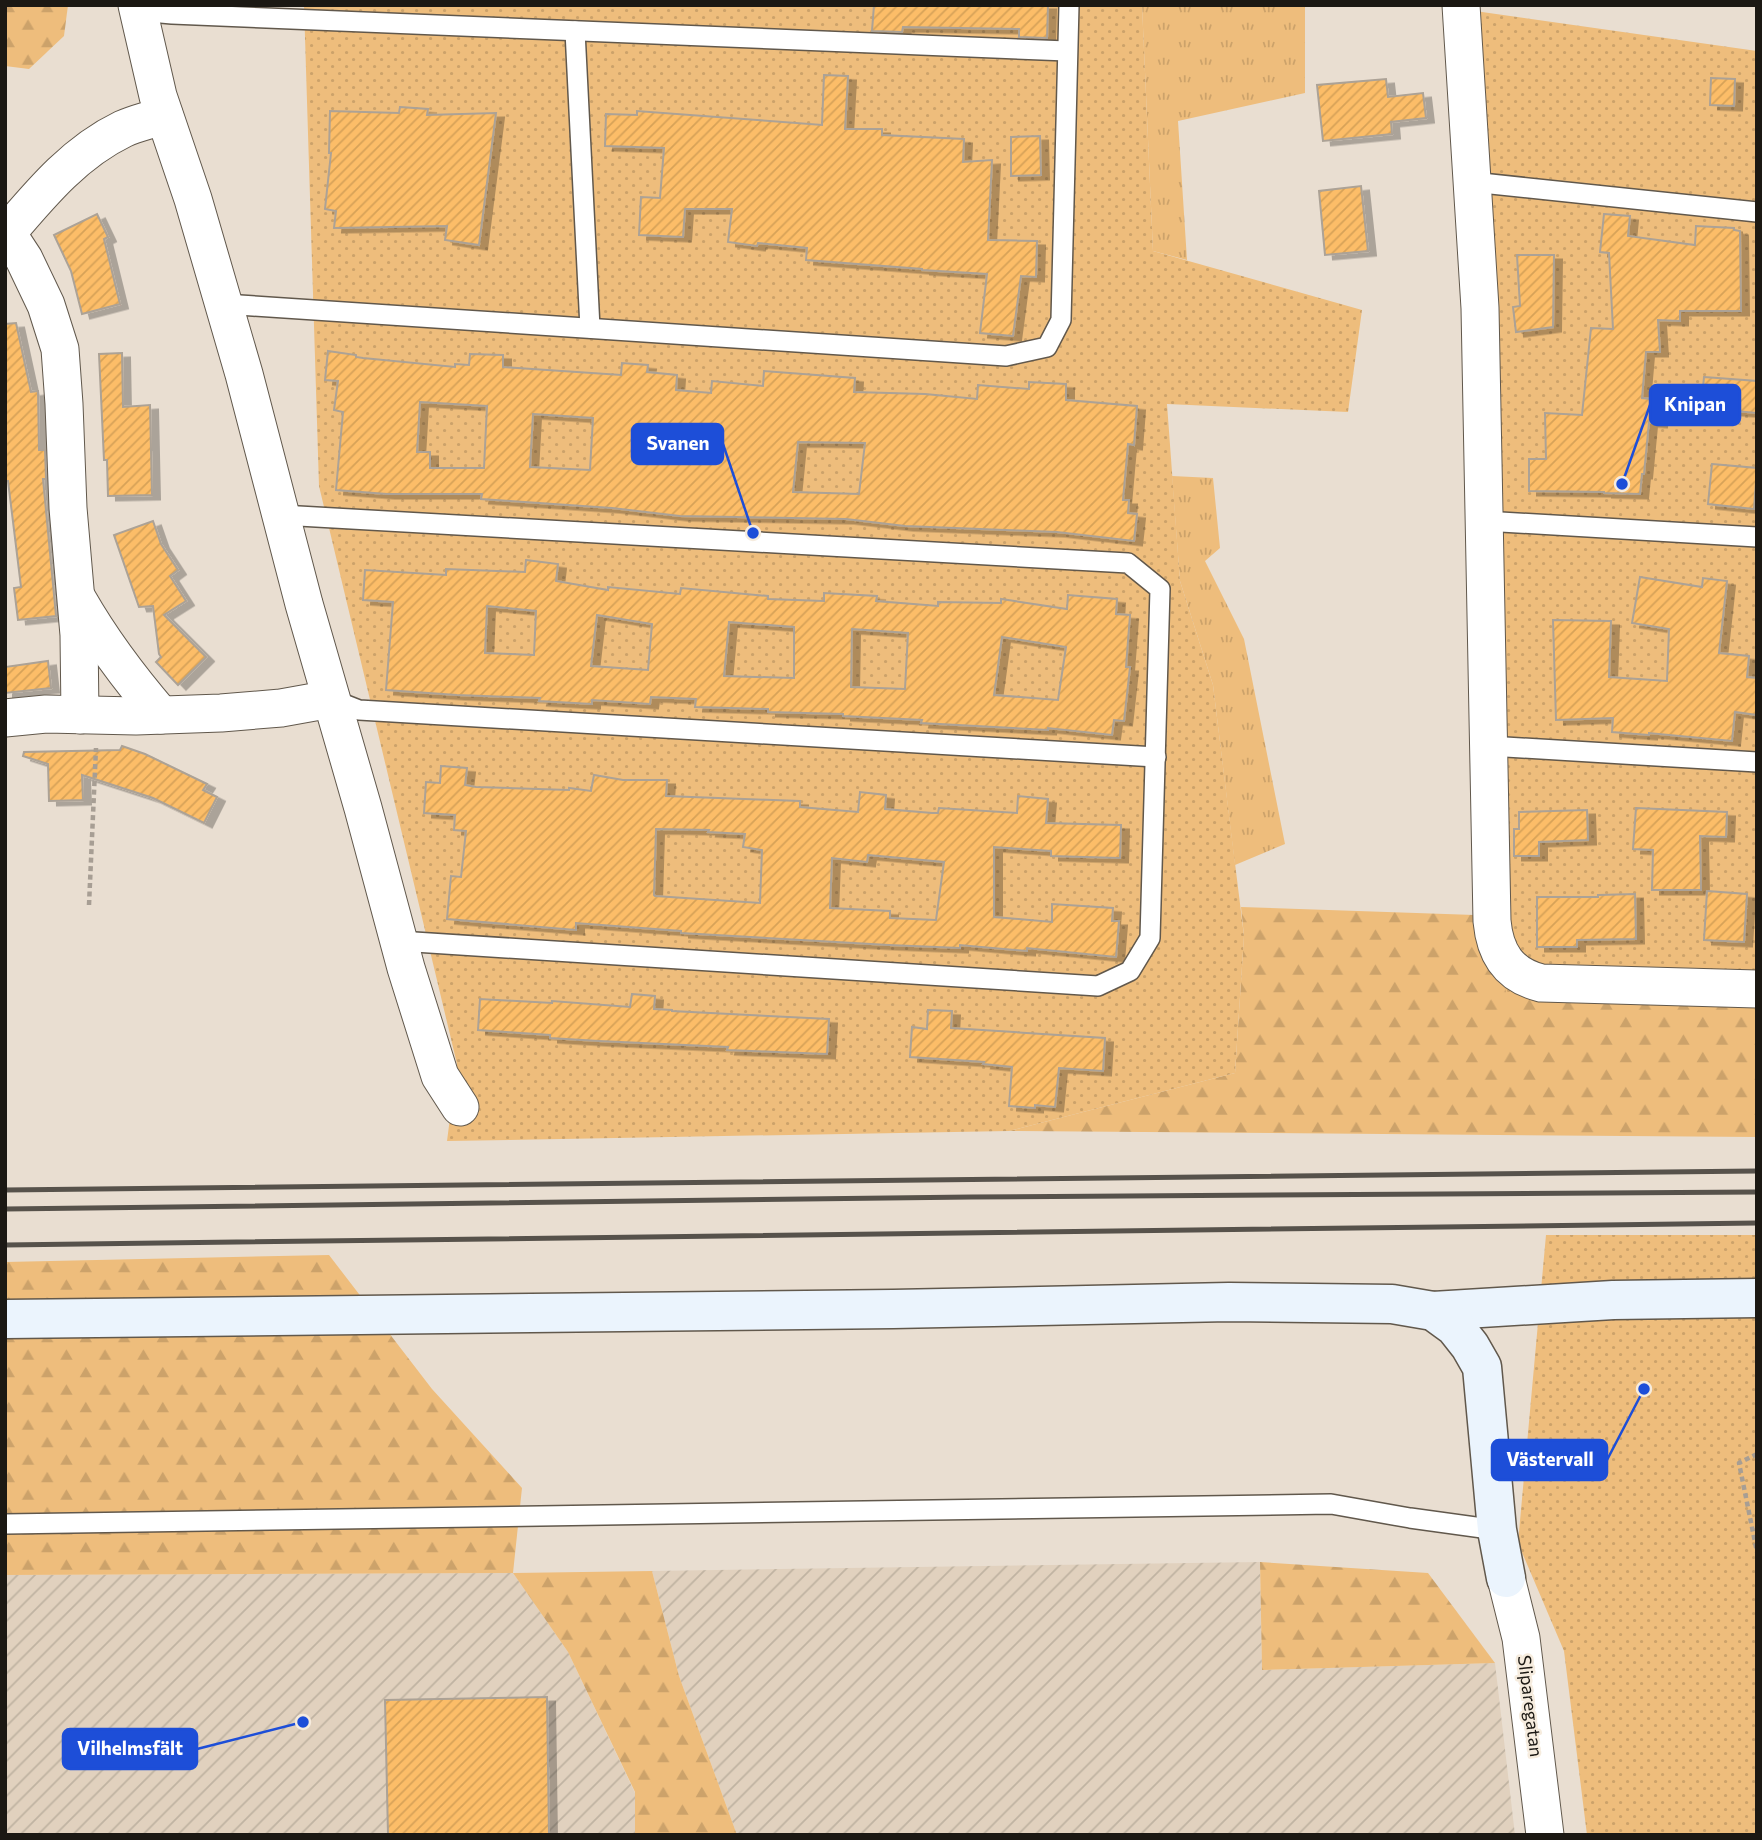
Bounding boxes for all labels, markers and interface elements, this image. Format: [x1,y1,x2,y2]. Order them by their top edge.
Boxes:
callout: Knipan [1650,385,1740,425]
text: Knipan [1664,392,1726,415]
callout: Svanen [632,424,723,464]
text: Svanen [646,431,710,454]
callout: Västervall [1492,1440,1607,1480]
text: Västervall [1506,1447,1594,1470]
street label: Sliparegatan [1514,1654,1548,1758]
callout: Vilhelmsfält [63,1729,197,1769]
text: Vilhelmsfält [77,1736,183,1759]

